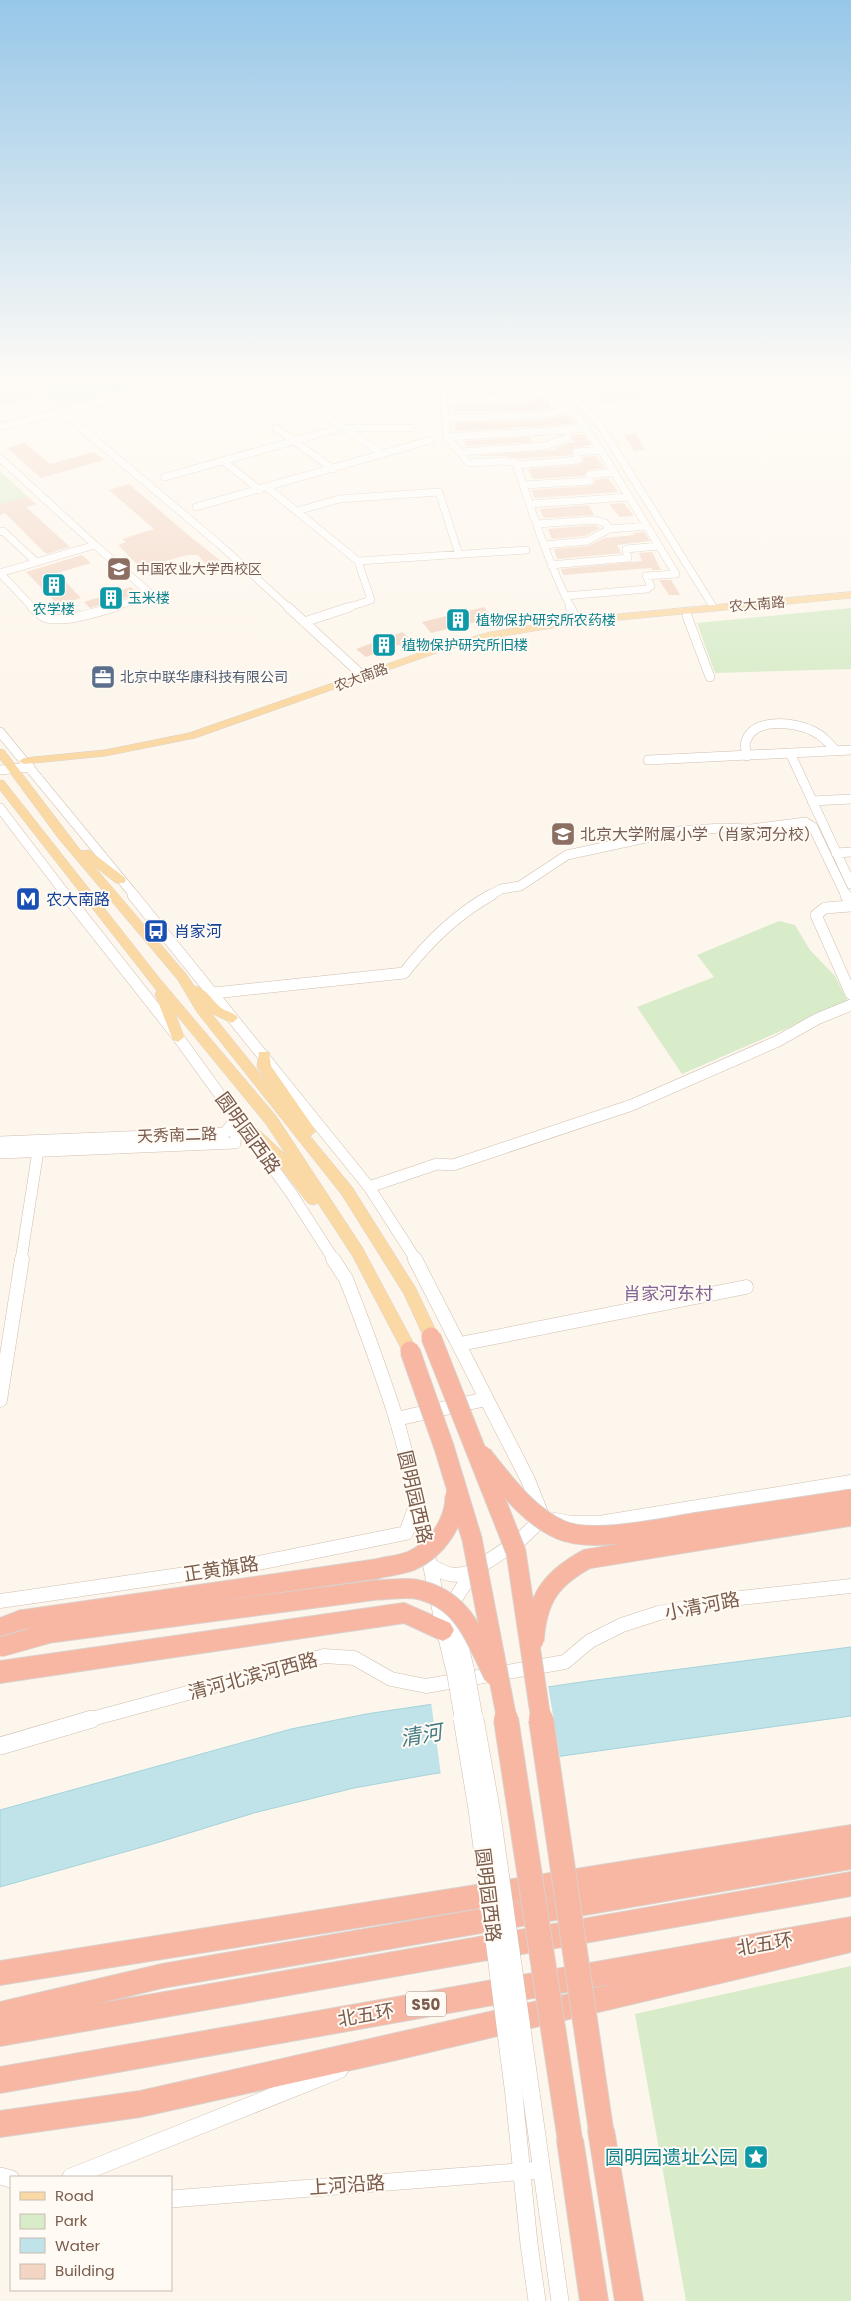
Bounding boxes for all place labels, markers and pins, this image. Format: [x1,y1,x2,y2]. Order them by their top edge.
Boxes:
school or university icon: 中国农业大学西校区 [106,556,132,582]
place label: 中国农业大学西校区 [136,559,262,579]
building icon: 农学楼 [41,572,67,598]
building icon: 玉米楼 [98,585,124,611]
place label: 玉米楼 [128,588,170,608]
place label: 农学楼 [33,599,75,619]
building icon: 植物保护研究所农药楼 [445,607,471,633]
place label: 植物保护研究所农药楼 [476,610,616,630]
building icon: 植物保护研究所旧楼 [371,632,397,658]
place label: 植物保护研究所旧楼 [402,635,528,655]
office icon: 北京中联华康科技有限公司 [90,664,116,690]
place label: 北京中联华康科技有限公司 [120,667,288,687]
school or university icon: 北京大学附属小学（肖家河分校） [550,821,576,847]
place label: 北京大学附属小学（肖家河分校） [580,823,820,846]
metro station icon: 农大南路 [15,886,41,912]
place label: 农大南路 [46,888,110,911]
bus stop icon: 肖家河 [143,918,169,944]
place label: 肖家河 [174,920,222,943]
place label: 圆明园遗址公园 [605,2144,738,2171]
place icon: 圆明园遗址公园 [743,2144,769,2170]

